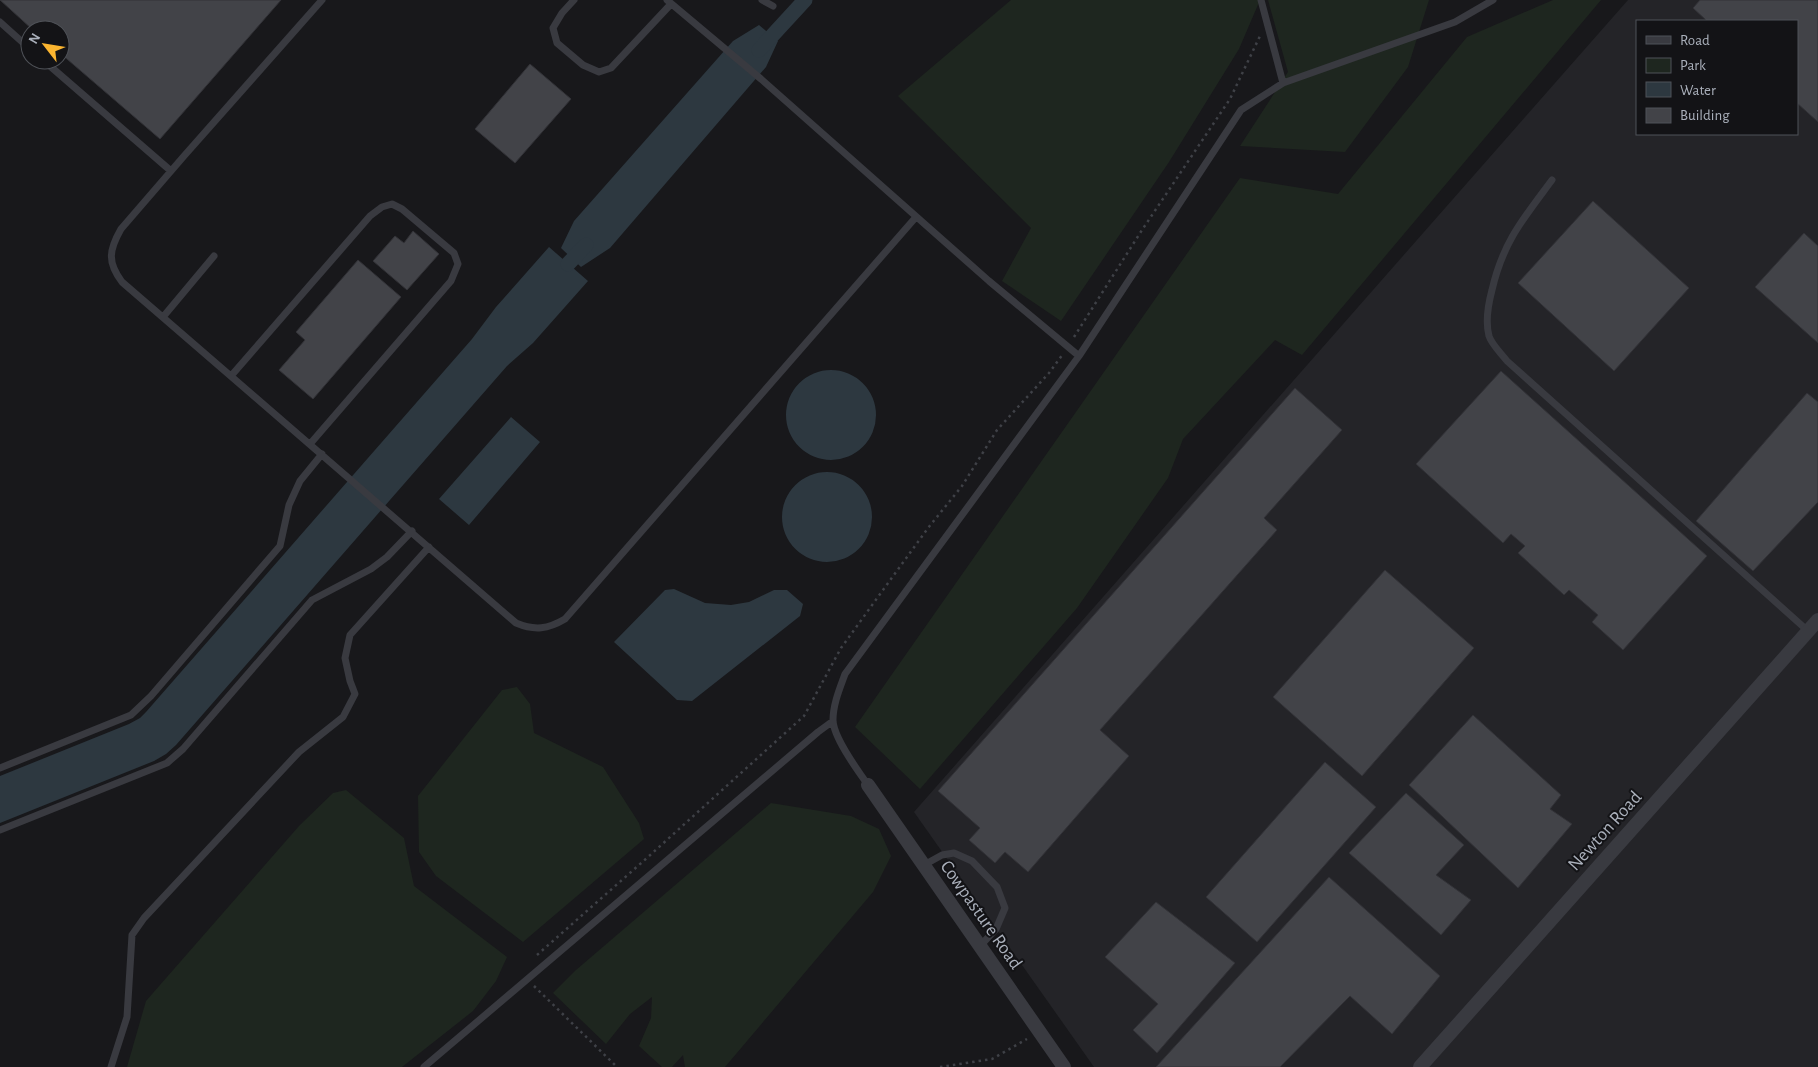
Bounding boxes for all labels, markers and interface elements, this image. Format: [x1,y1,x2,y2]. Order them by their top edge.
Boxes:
north arrow [20,20,70,70]
legend [1636,20,1798,135]
text: N [26,31,43,47]
text: Road [1680,33,1710,48]
text: Park [1680,58,1706,73]
text: Water [1680,83,1716,98]
text: Building [1680,108,1730,123]
street label: Newton Road [1565,787,1646,874]
street label: Cowpasture Road [936,857,1026,973]

